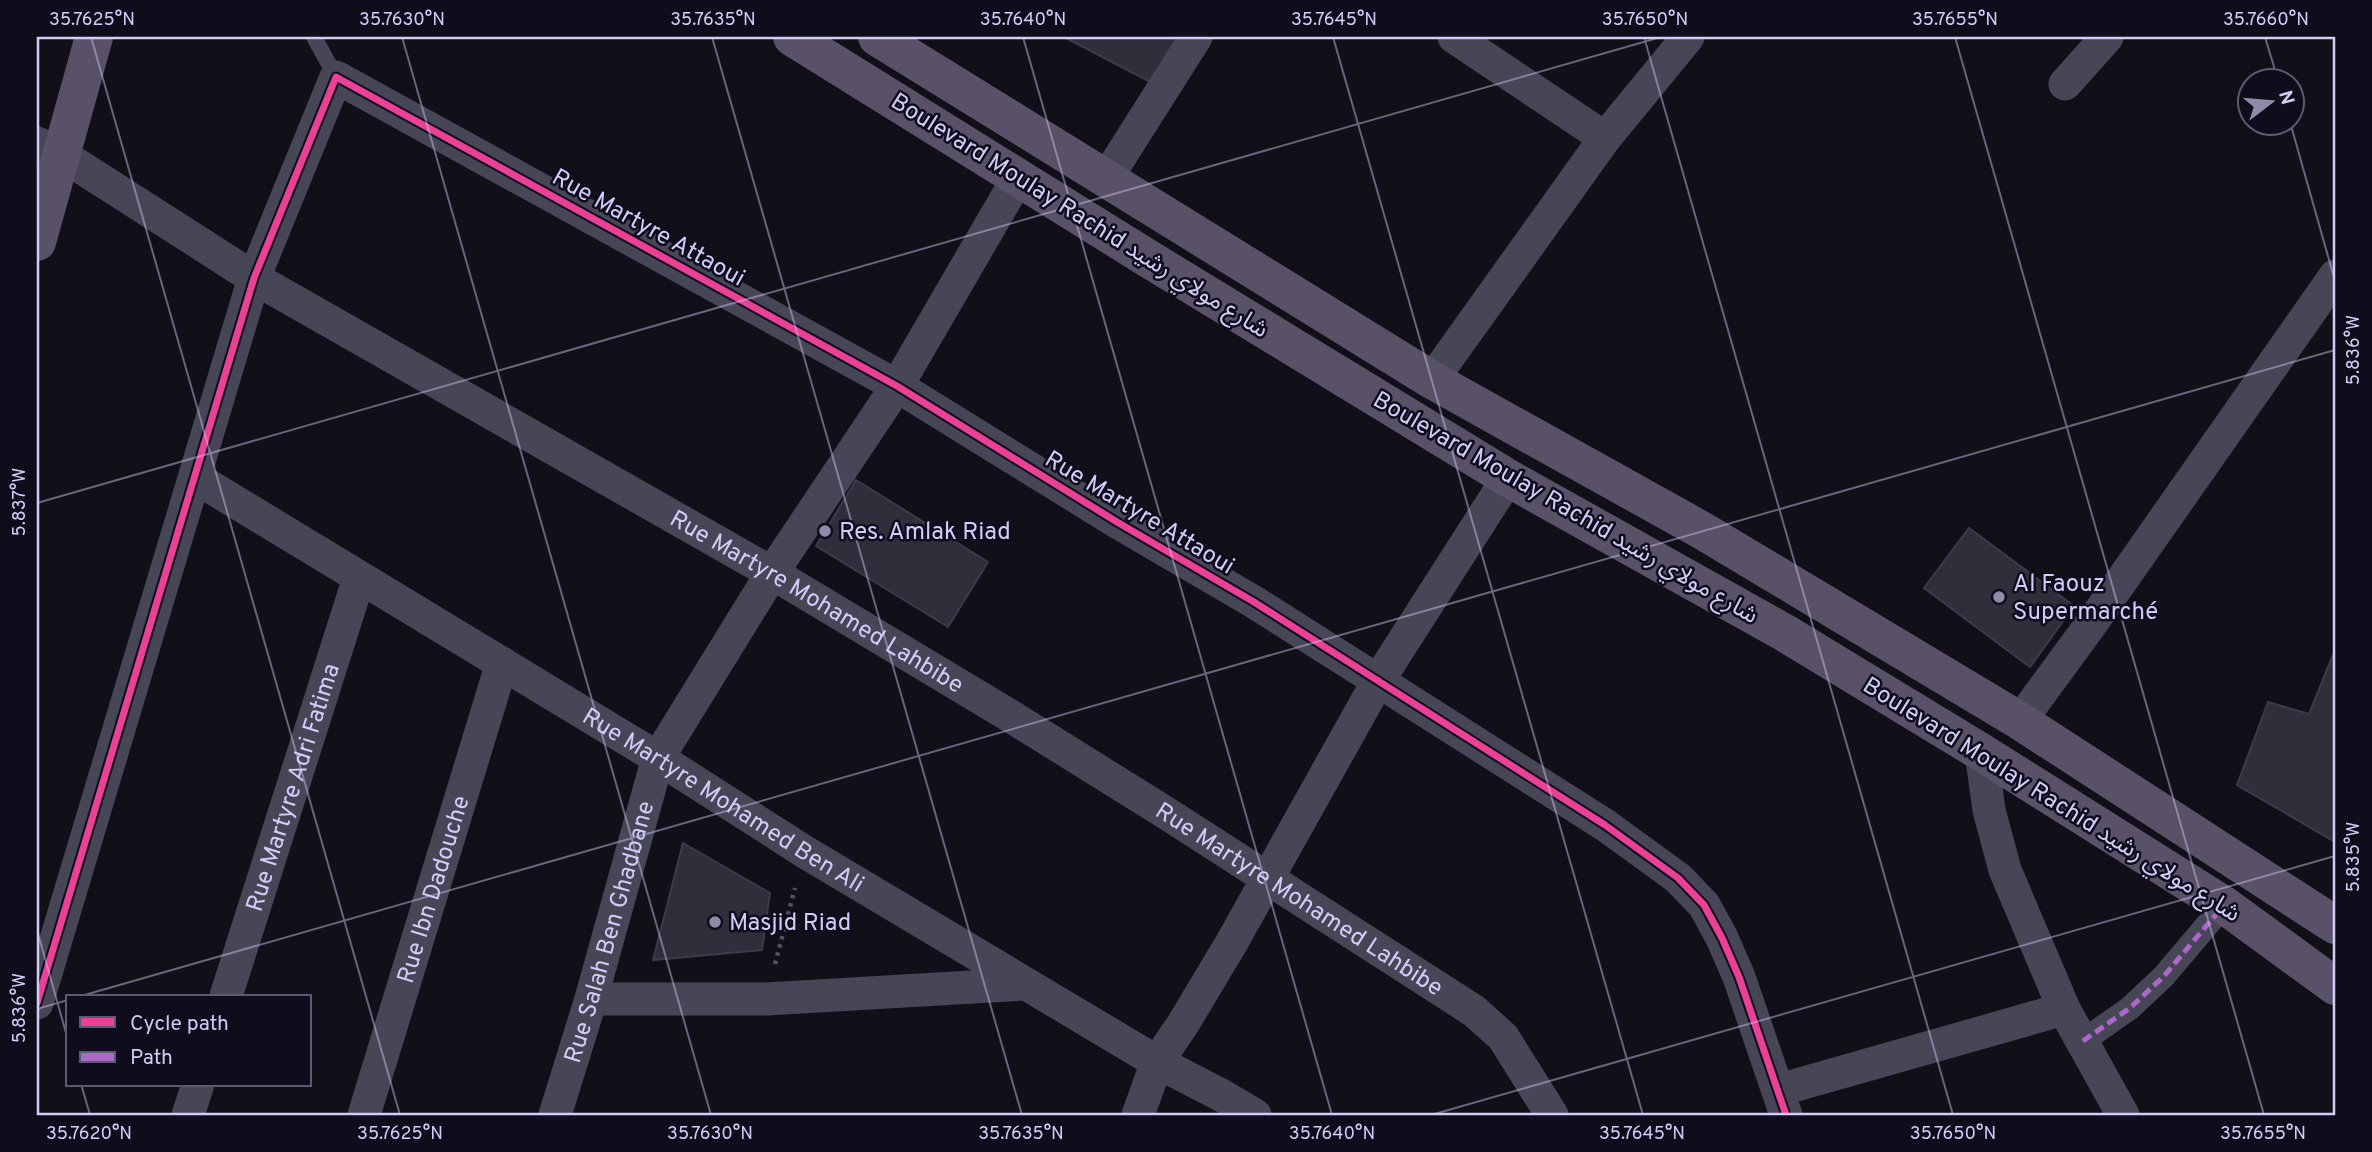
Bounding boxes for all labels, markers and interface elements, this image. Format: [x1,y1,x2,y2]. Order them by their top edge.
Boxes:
text: 35.7625°N [49,9,135,32]
text: 35.7630°N [359,9,445,32]
text: 35.7635°N [670,9,756,32]
text: 35.7640°N [980,9,1066,32]
text: 35.7645°N [1291,9,1377,32]
text: 35.7650°N [1602,9,1688,32]
text: 35.7655°N [1912,9,1998,32]
text: 35.7660°N [2223,9,2309,32]
north arrow [2236,66,2306,136]
street label: Boulevard Moulay Rachid شارع مولاي رشيد [884,87,1273,347]
text: N [2272,88,2299,108]
street label: Rue Martyre Attaoui [546,163,750,294]
text: 5.836°W [2343,315,2366,385]
street label: Boulevard Moulay Rachid شارع مولاي رشيد [1366,386,1763,633]
street label: Rue Martyre Attaoui [1039,445,1239,582]
text: 5.837°W [9,468,32,536]
street label: Rue Martyre Mohamed Lahbibe [664,505,968,701]
place label: Res. Amlak Riad [839,518,1011,548]
marker: Res. Amlak Riad [817,523,833,539]
place label: Al Faouz Supermarché [2013,570,2158,628]
marker: Al Faouz Supermarché [1991,589,2007,605]
street label: Rue Martyre Adri Fatima [241,660,348,916]
street label: Boulevard Moulay Rachid شارع مولاي رشيد [1856,671,2245,931]
street label: Rue Martyre Mohamed Ben Ali [576,703,869,901]
street label: Rue Ibn Dadouche [392,792,478,987]
street label: Rue Martyre Mohamed Lahbibe [1149,797,1448,1004]
street label: Rue Salah Ben Ghadbane [559,798,662,1067]
text: 5.835°W [2343,822,2366,892]
place label: Masjid Riad [729,909,851,939]
marker: Masjid Riad [707,914,723,930]
text: 5.836°W [9,973,32,1043]
legend [66,995,312,1086]
text: Cycle path [130,1011,229,1038]
text: Path [130,1045,173,1072]
text: 35.7620°N [46,1123,132,1146]
text: 35.7625°N [357,1123,443,1146]
text: 35.7630°N [667,1123,753,1146]
text: 35.7635°N [978,1123,1064,1146]
text: 35.7640°N [1289,1123,1375,1146]
text: 35.7645°N [1599,1123,1685,1146]
text: 35.7650°N [1910,1123,1996,1146]
text: 35.7655°N [2220,1123,2306,1146]

